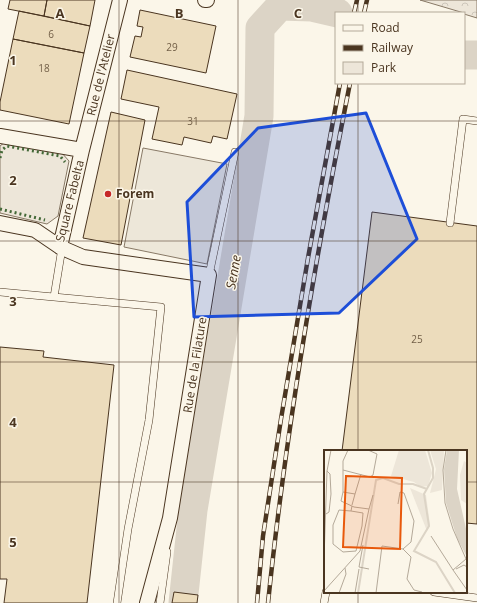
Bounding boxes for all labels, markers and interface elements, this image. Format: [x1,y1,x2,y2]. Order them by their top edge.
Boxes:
text: A [56,4,65,22]
text: B [175,4,184,22]
text: C [294,4,302,22]
legend [335,12,465,84]
text: Road [371,19,400,36]
house number: 6 [48,27,54,41]
street label: Rue de l'Atelier [82,32,119,118]
text: Railway [371,39,414,56]
house number: 29 [166,40,178,54]
text: 1 [9,51,17,69]
text: Park [371,59,397,76]
house number: 18 [38,61,50,75]
house number: 31 [187,114,199,128]
street label: Square Fabelta [51,158,88,244]
text: 2 [9,171,17,189]
place label: Forem [116,185,154,202]
marker: Forem [103,189,113,199]
water label: Senne [221,253,245,291]
text: 3 [9,292,17,310]
street label: Rue de la Filature [179,316,211,414]
house number: 25 [411,332,423,346]
text: 4 [9,413,17,431]
inset map [324,450,467,593]
text: 5 [9,533,17,551]

